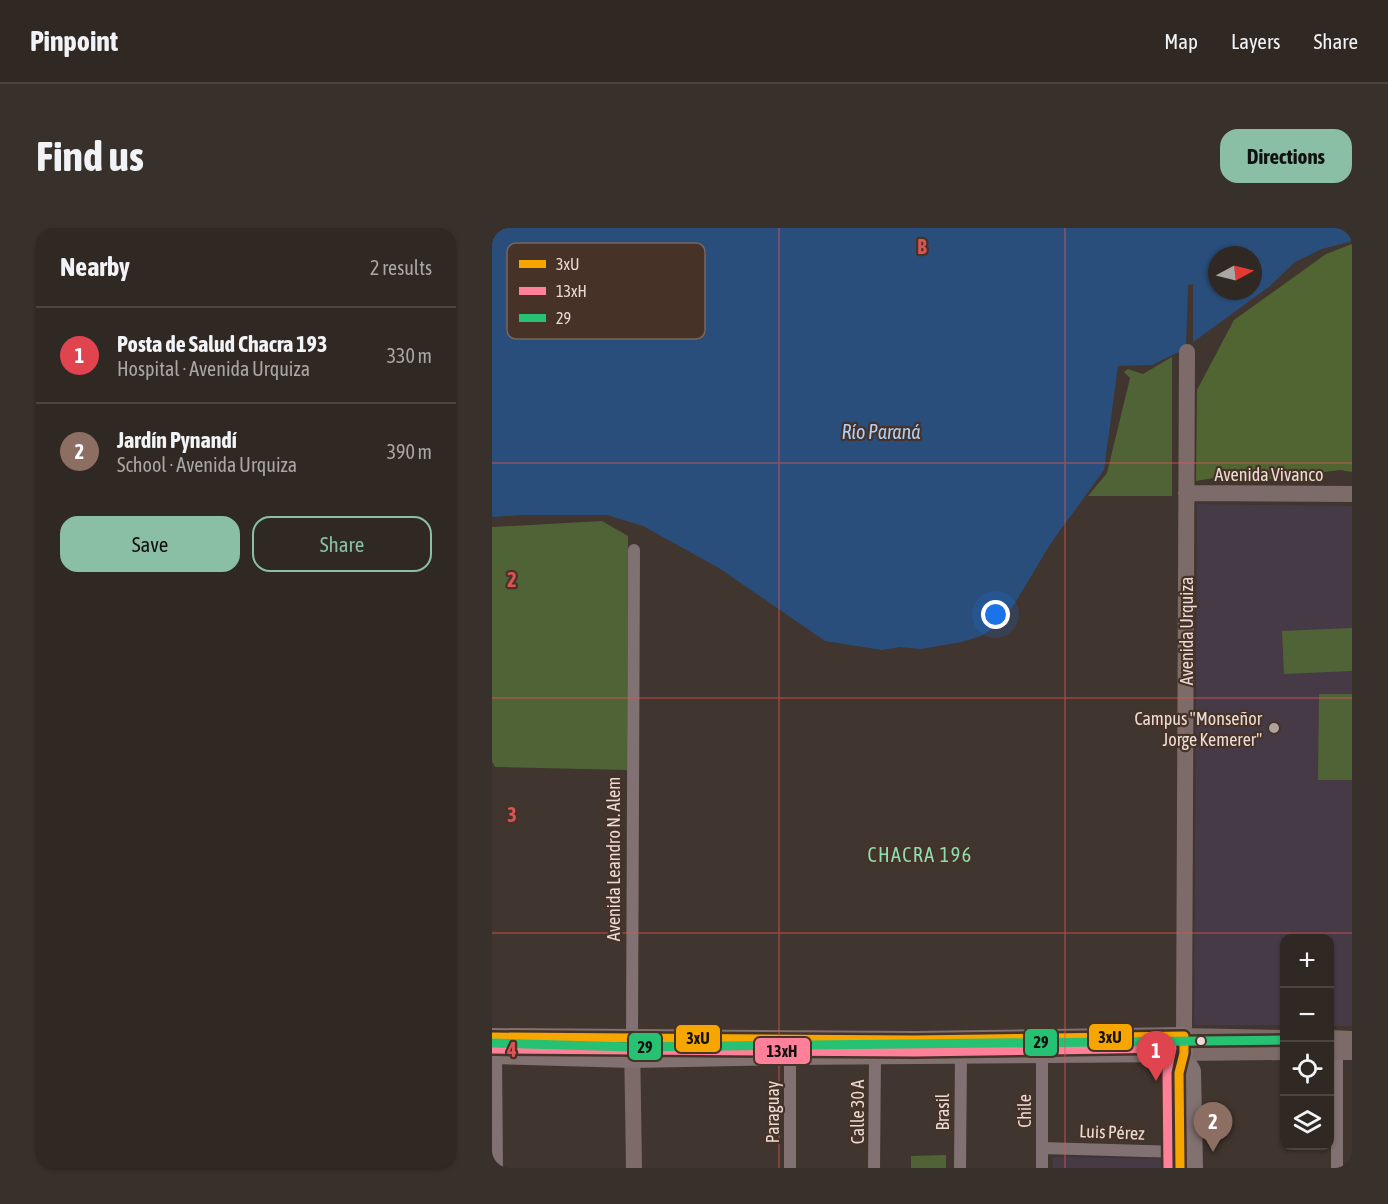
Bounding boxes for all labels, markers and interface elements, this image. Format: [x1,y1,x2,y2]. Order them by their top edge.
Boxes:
text: Pinpoint [30,25,118,57]
text: Map [1164,29,1198,53]
text: Layers [1231,29,1281,53]
text: Share [1314,29,1358,53]
button: Directions [1220,129,1352,183]
text: Find us [36,132,144,180]
text: B [917,235,927,258]
legend [507,243,705,339]
north arrow [1208,246,1262,300]
text: Nearby [60,252,130,282]
text: 3xU [556,255,579,273]
text: 2 results [370,256,432,279]
text: 13xH [556,282,587,300]
text: 29 [556,309,571,327]
text: Posta de Salud Chacra 193 [117,331,327,357]
text: 1 [75,344,84,367]
text: 330 m [387,344,432,367]
text: Hospital · Avenida Urquiza [117,357,310,380]
water label: Río Paraná [841,420,921,443]
text: Jardín Pynandí [117,427,237,453]
text: 2 [75,440,84,463]
text: 390 m [387,440,432,463]
text: School · Avenida Urquiza [117,453,297,476]
street label: Avenida Vivanco [1215,464,1323,485]
button: Save [60,516,240,572]
button: Share [252,516,432,572]
text: 2 [507,568,517,591]
street label: Avenida Urquiza [1176,577,1197,685]
your location [981,600,1010,629]
place label: Campus "Monseñor Jorge Kemerer" [1134,708,1263,750]
marker: Campus "Monseñor Jorge Kemerer" [1267,721,1281,735]
street label: Avenida Leandro N. Alem [603,777,624,941]
text: 3 [507,803,517,826]
district label: CHACRA 196 [867,843,973,866]
map controls [1280,934,1334,1150]
button: + [1280,934,1334,988]
button: − [1280,988,1334,1042]
line badge: 3xU [1088,1023,1133,1051]
line badge: 3xU [675,1024,721,1053]
line badge: 29 [1024,1028,1058,1057]
text: 3xU [1098,1028,1122,1046]
text: 3xU [686,1029,710,1047]
line badge: 29 [628,1032,662,1061]
pin: 1 [1136,1032,1176,1081]
text: 29 [1033,1033,1049,1051]
unlabelled marker [1195,1035,1207,1047]
line badge: 13xH [754,1037,811,1065]
text: 4 [506,1038,517,1061]
text: 29 [637,1038,653,1056]
text: 13xH [767,1042,797,1060]
button: locate [1280,1042,1334,1096]
street label: Calle 30 A [847,1079,868,1144]
street label: Paraguay [762,1081,783,1143]
street label: Brasil [932,1093,953,1131]
street label: Chile [1014,1094,1035,1128]
button: layers [1280,1096,1334,1150]
pin: 2 [1194,1102,1232,1152]
street label: Luis Pérez [1079,1120,1146,1144]

